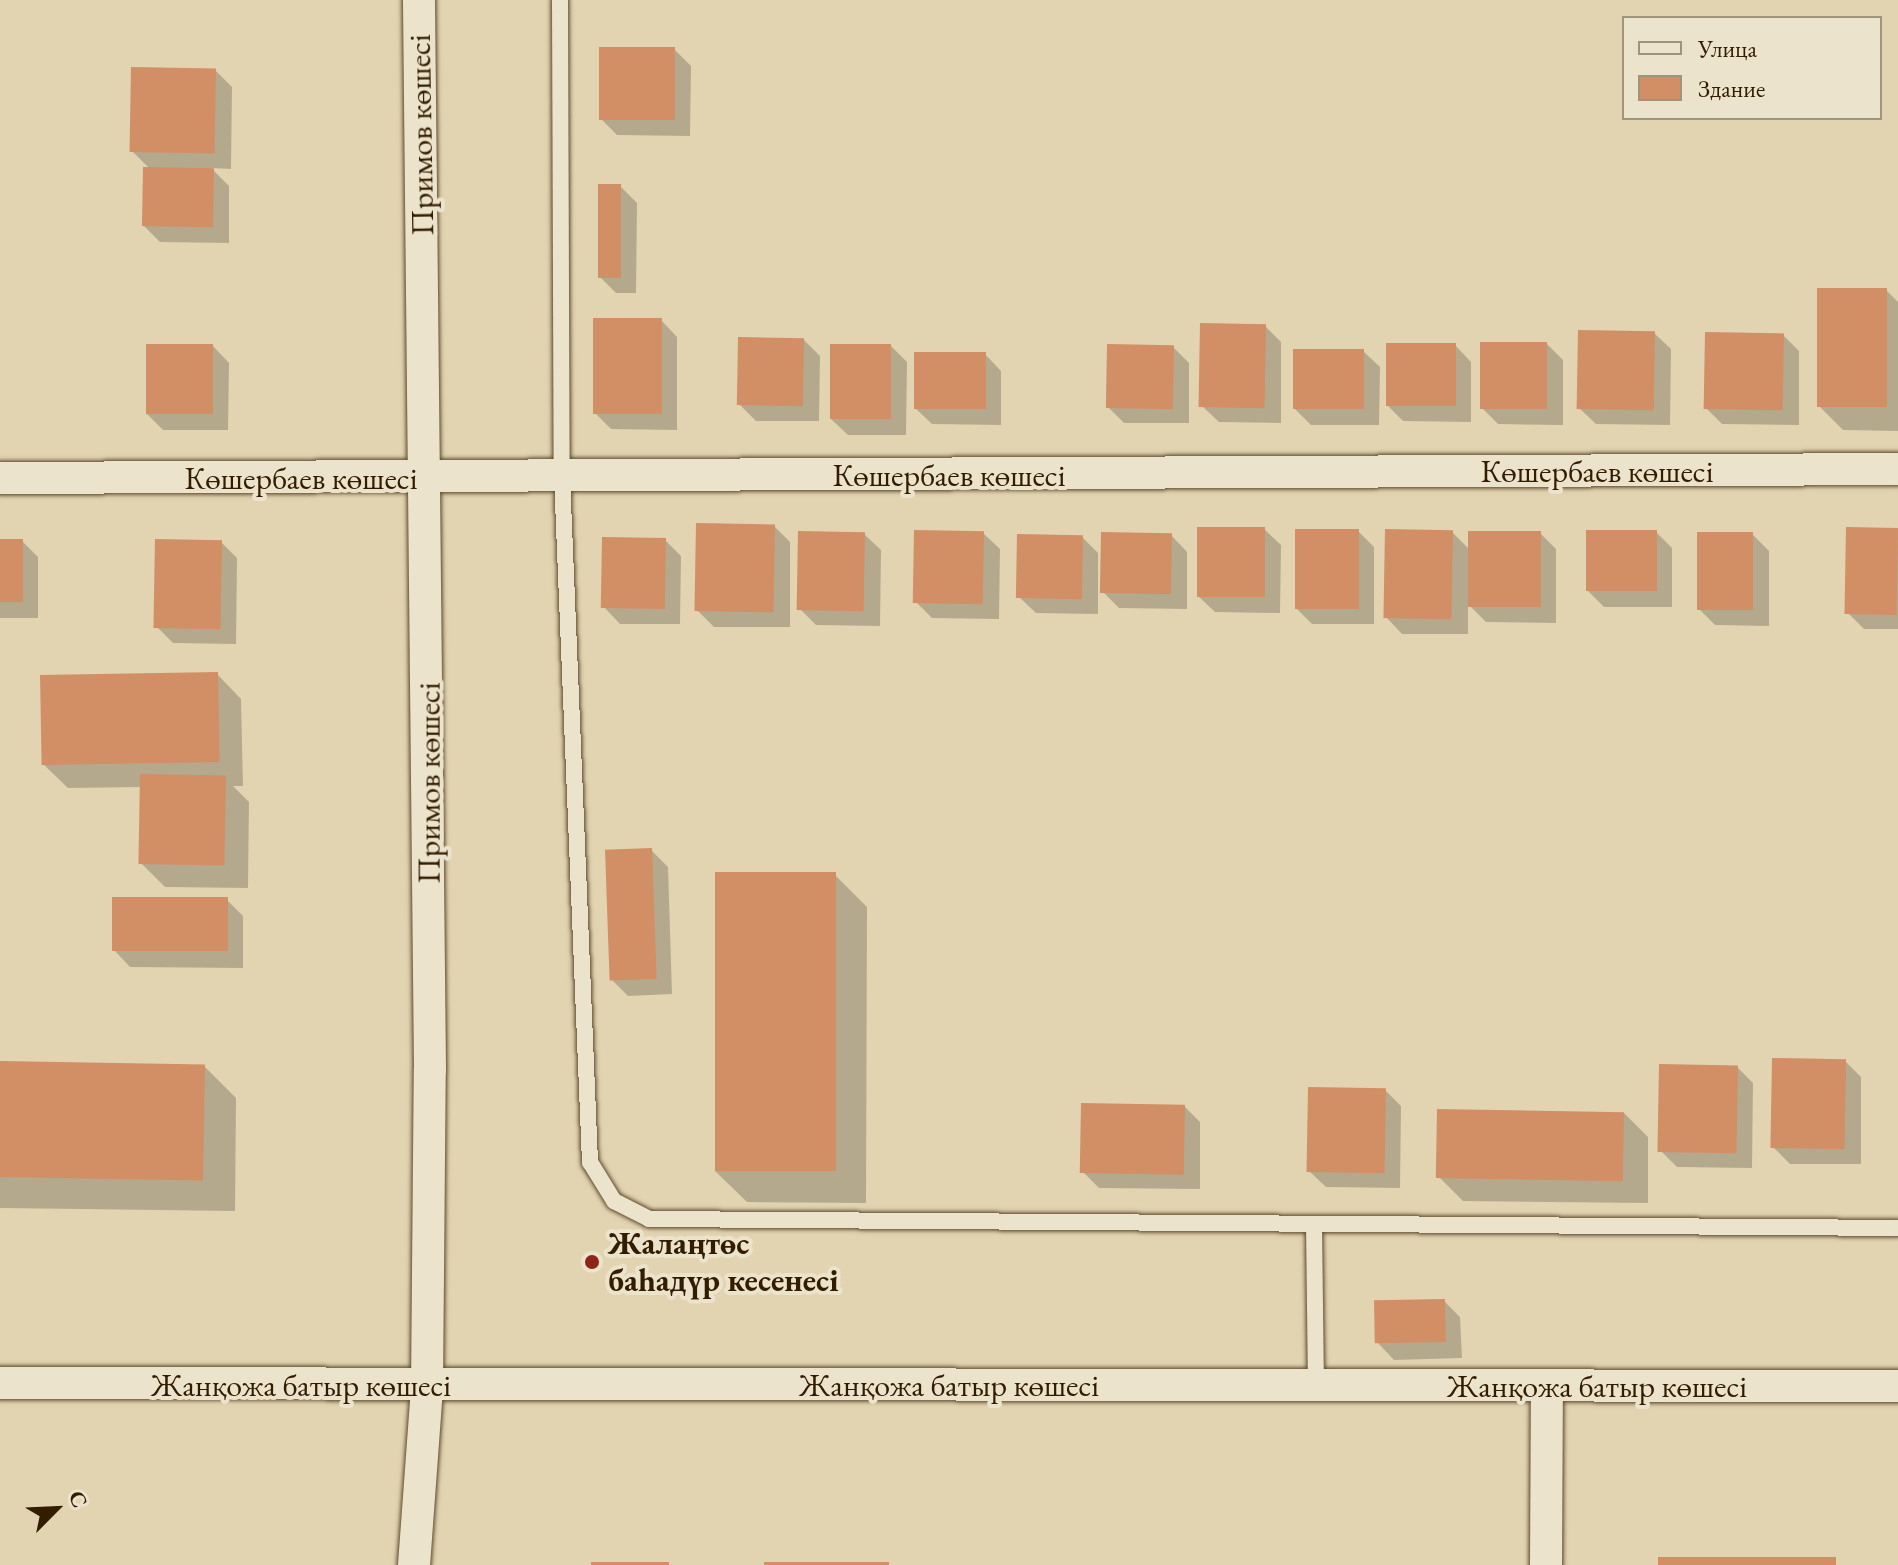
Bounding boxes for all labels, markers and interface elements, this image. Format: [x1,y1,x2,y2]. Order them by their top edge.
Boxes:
legend [1622,16,1882,120]
text: Улица [1698,33,1757,64]
street label: Примов көшесі [400,34,442,236]
text: Здание [1698,73,1765,104]
street label: Көшербаев көшесі [1481,452,1713,490]
street label: Көшербаев көшесі [833,456,1065,494]
street label: Көшербаев көшесі [185,459,417,497]
street label: Примов көшесі [410,682,448,884]
place label: Жалаңтөс баһадүр кесенесі [608,1225,839,1300]
marker: Жалаңтөс баһадүр кесенесі [583,1253,601,1271]
street label: Жанқожа батыр көшесі [151,1366,451,1404]
street label: Жанқожа батыр көшесі [799,1366,1099,1404]
street label: Жанқожа батыр көшесі [1447,1367,1747,1405]
north arrow [16,1469,96,1549]
text: С [62,1486,95,1512]

